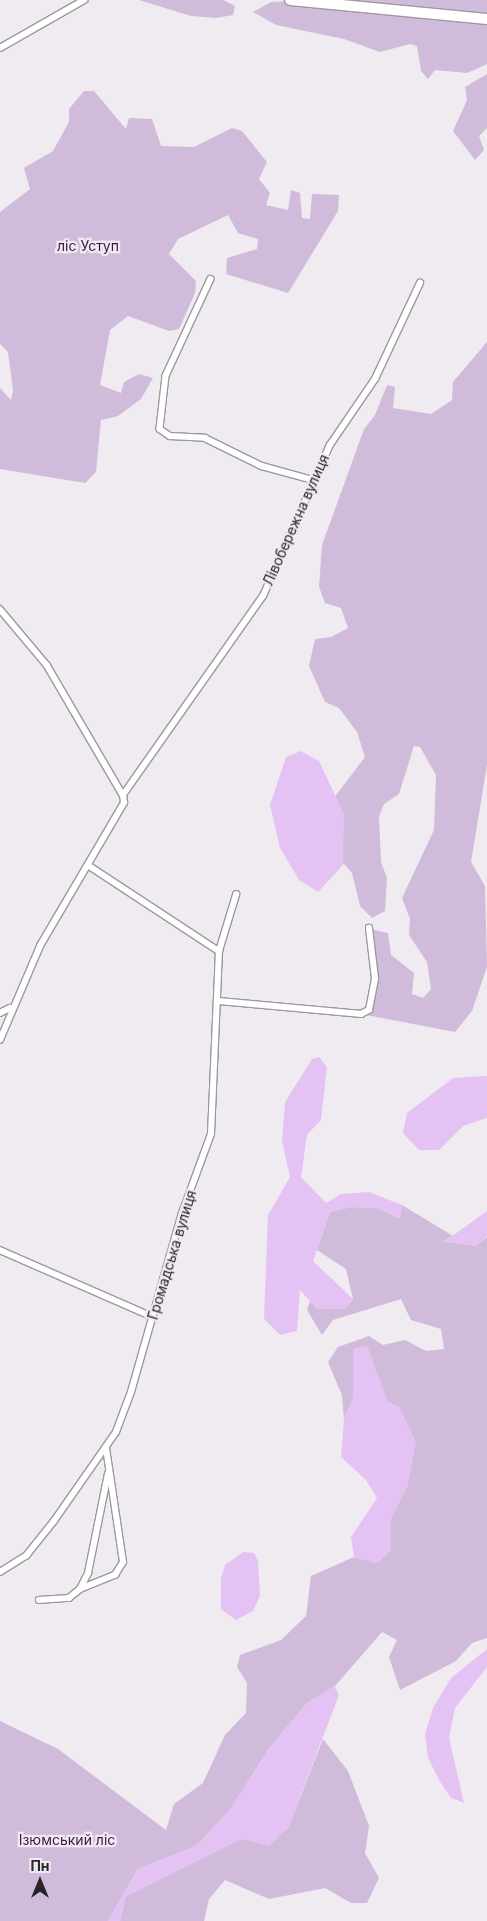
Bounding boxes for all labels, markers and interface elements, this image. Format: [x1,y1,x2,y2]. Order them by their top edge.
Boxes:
park label: ліс Уступ [57,238,119,254]
street label: Лівобережна вулиця [259,452,333,588]
street label: Громадська вулиця [144,1188,200,1322]
park label: Ізюмський ліс [19,1832,115,1848]
north arrow [15,1856,65,1906]
text: Пн [30,1857,50,1874]

